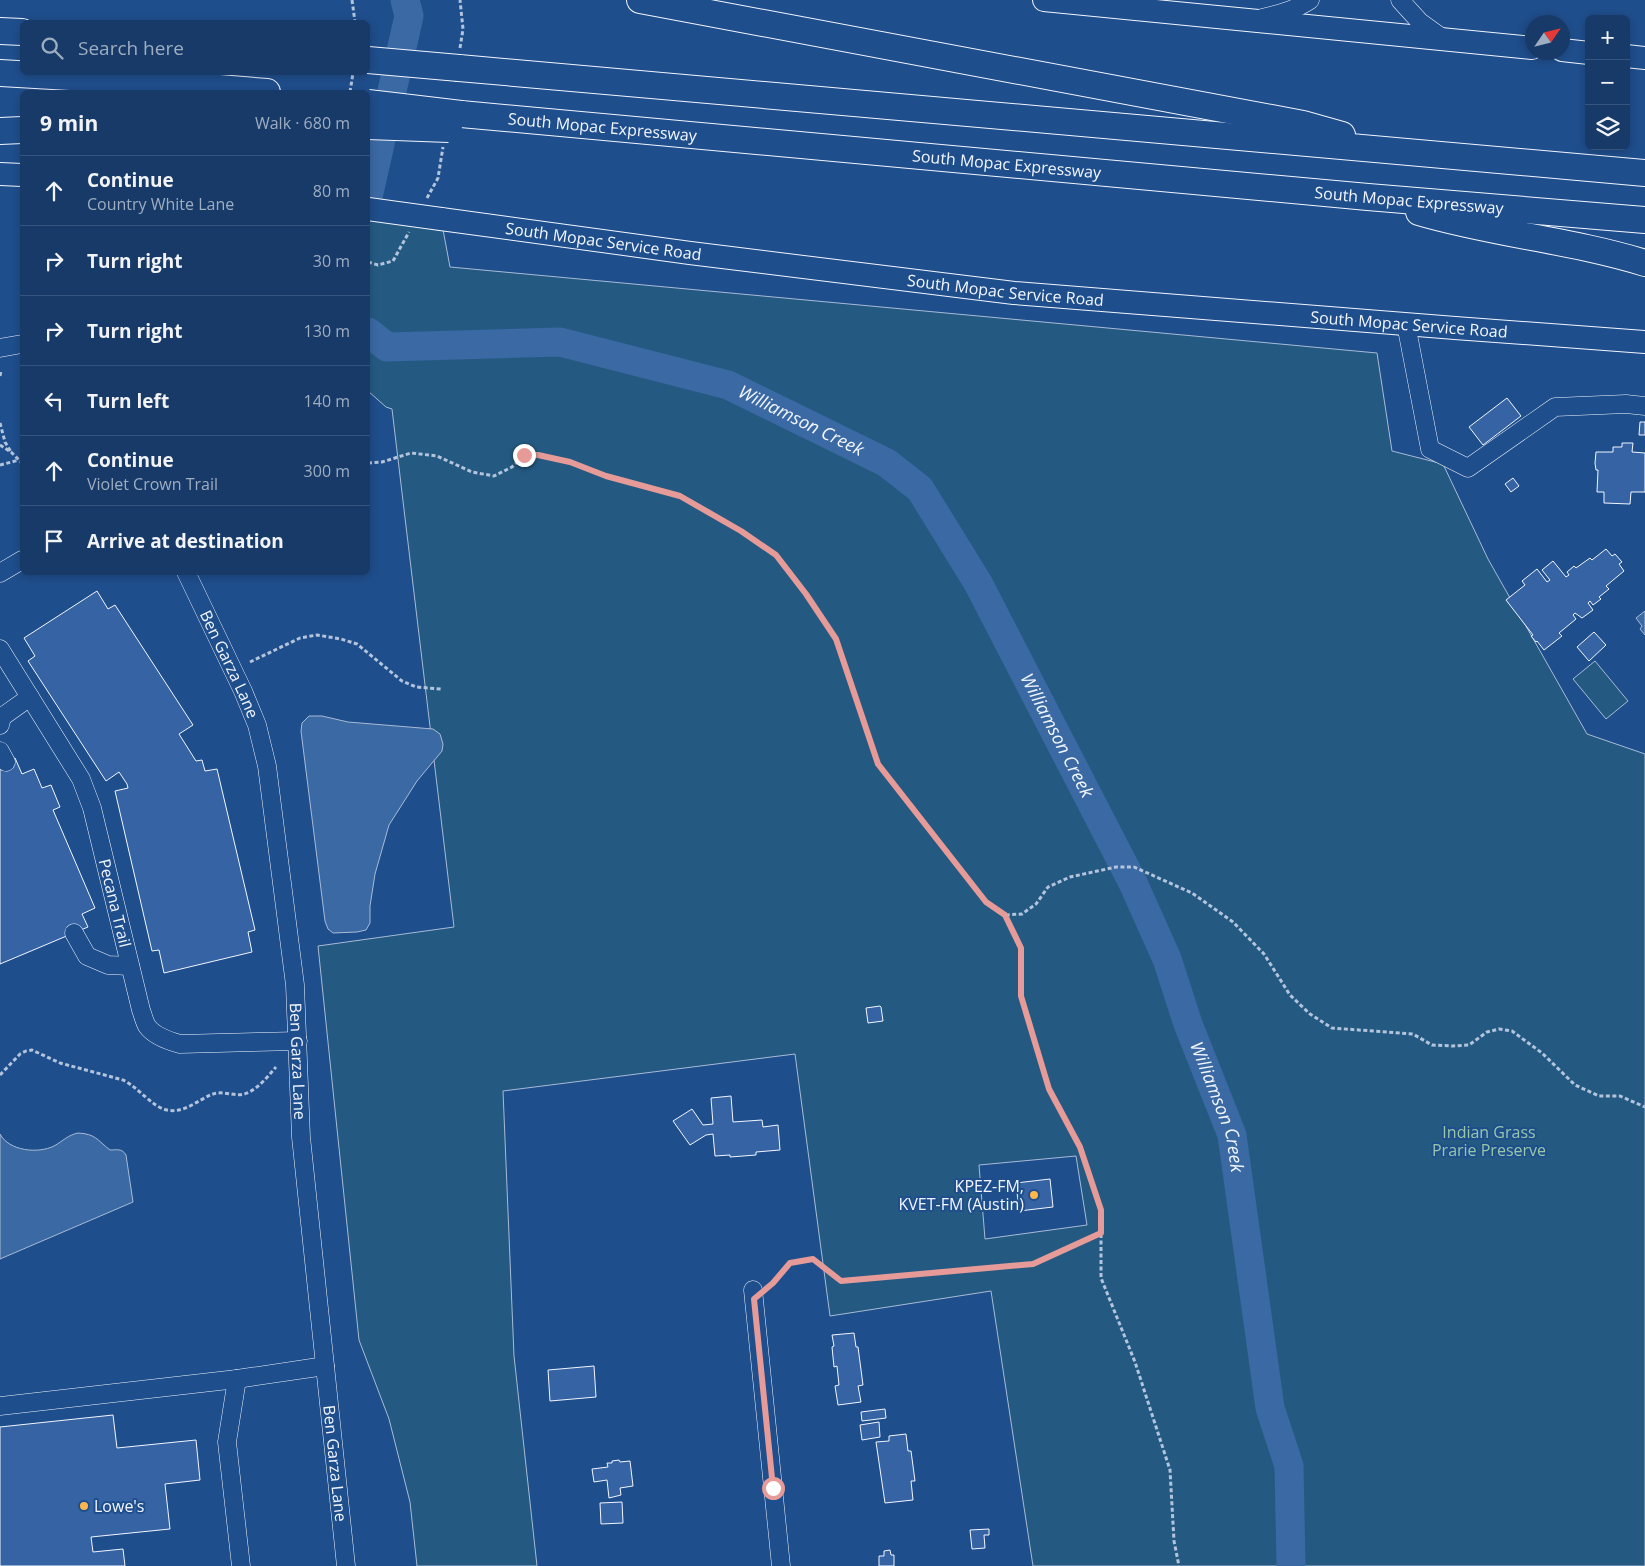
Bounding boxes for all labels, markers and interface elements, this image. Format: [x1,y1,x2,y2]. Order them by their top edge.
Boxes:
north arrow [1525,15,1570,60]
map controls [1585,15,1630,150]
button: + [1585,15,1630,60]
search box [20,20,370,75]
icon: search [38,34,66,62]
text: Search here [78,35,184,61]
button: − [1585,60,1630,105]
button: layers [1585,105,1630,150]
street label: South Mopac Expressway [507,107,699,147]
text: 9 min [40,109,98,137]
text: Walk · 680 m [255,112,350,134]
street label: South Mopac Expressway [911,144,1103,184]
text: Continue [87,167,174,193]
icon: ahead [40,177,68,205]
text: 80 m [313,180,350,202]
street label: South Mopac Expressway [1314,181,1505,219]
text: Country White Lane [87,193,234,215]
street label: South Mopac Service Road [504,217,703,265]
icon: right [40,247,68,275]
text: Turn right [87,248,182,274]
text: 30 m [313,250,350,272]
street label: South Mopac Service Road [906,269,1105,311]
street label: South Mopac Service Road [1310,306,1508,343]
icon: right [40,317,68,345]
text: Turn right [87,318,182,344]
text: 130 m [304,320,350,342]
water label: Williamson Creek [735,379,869,461]
icon: left [40,387,68,415]
text: Turn left [87,388,169,414]
text: 140 m [304,390,350,412]
route end [513,444,536,467]
text: Continue [87,447,174,473]
icon: ahead [40,457,68,485]
text: 300 m [304,460,350,482]
text: Violet Crown Trail [87,473,218,495]
icon: arrive [40,527,68,555]
text: Arrive at destination [87,528,284,554]
street label: Ben Garza Lane [195,606,264,722]
water label: Williamson Creek [1016,669,1100,802]
street label: Pecana Trail [94,857,136,950]
street label: Ben Garza Lane [285,1002,311,1120]
water label: Williamson Creek [1185,1038,1250,1175]
park label: Indian Grass Prarie Preserve [1432,1121,1546,1161]
place label: KPEZ-FM, KVET-FM (Austin) [898,1175,1024,1215]
marker: KPEZ-FM, KVET-FM (Austin) [1028,1189,1040,1201]
street label: Ben Garza Lane [318,1404,352,1523]
route start [762,1477,785,1500]
place label: Lowe's [94,1495,145,1517]
marker: Lowe's [78,1500,90,1512]

